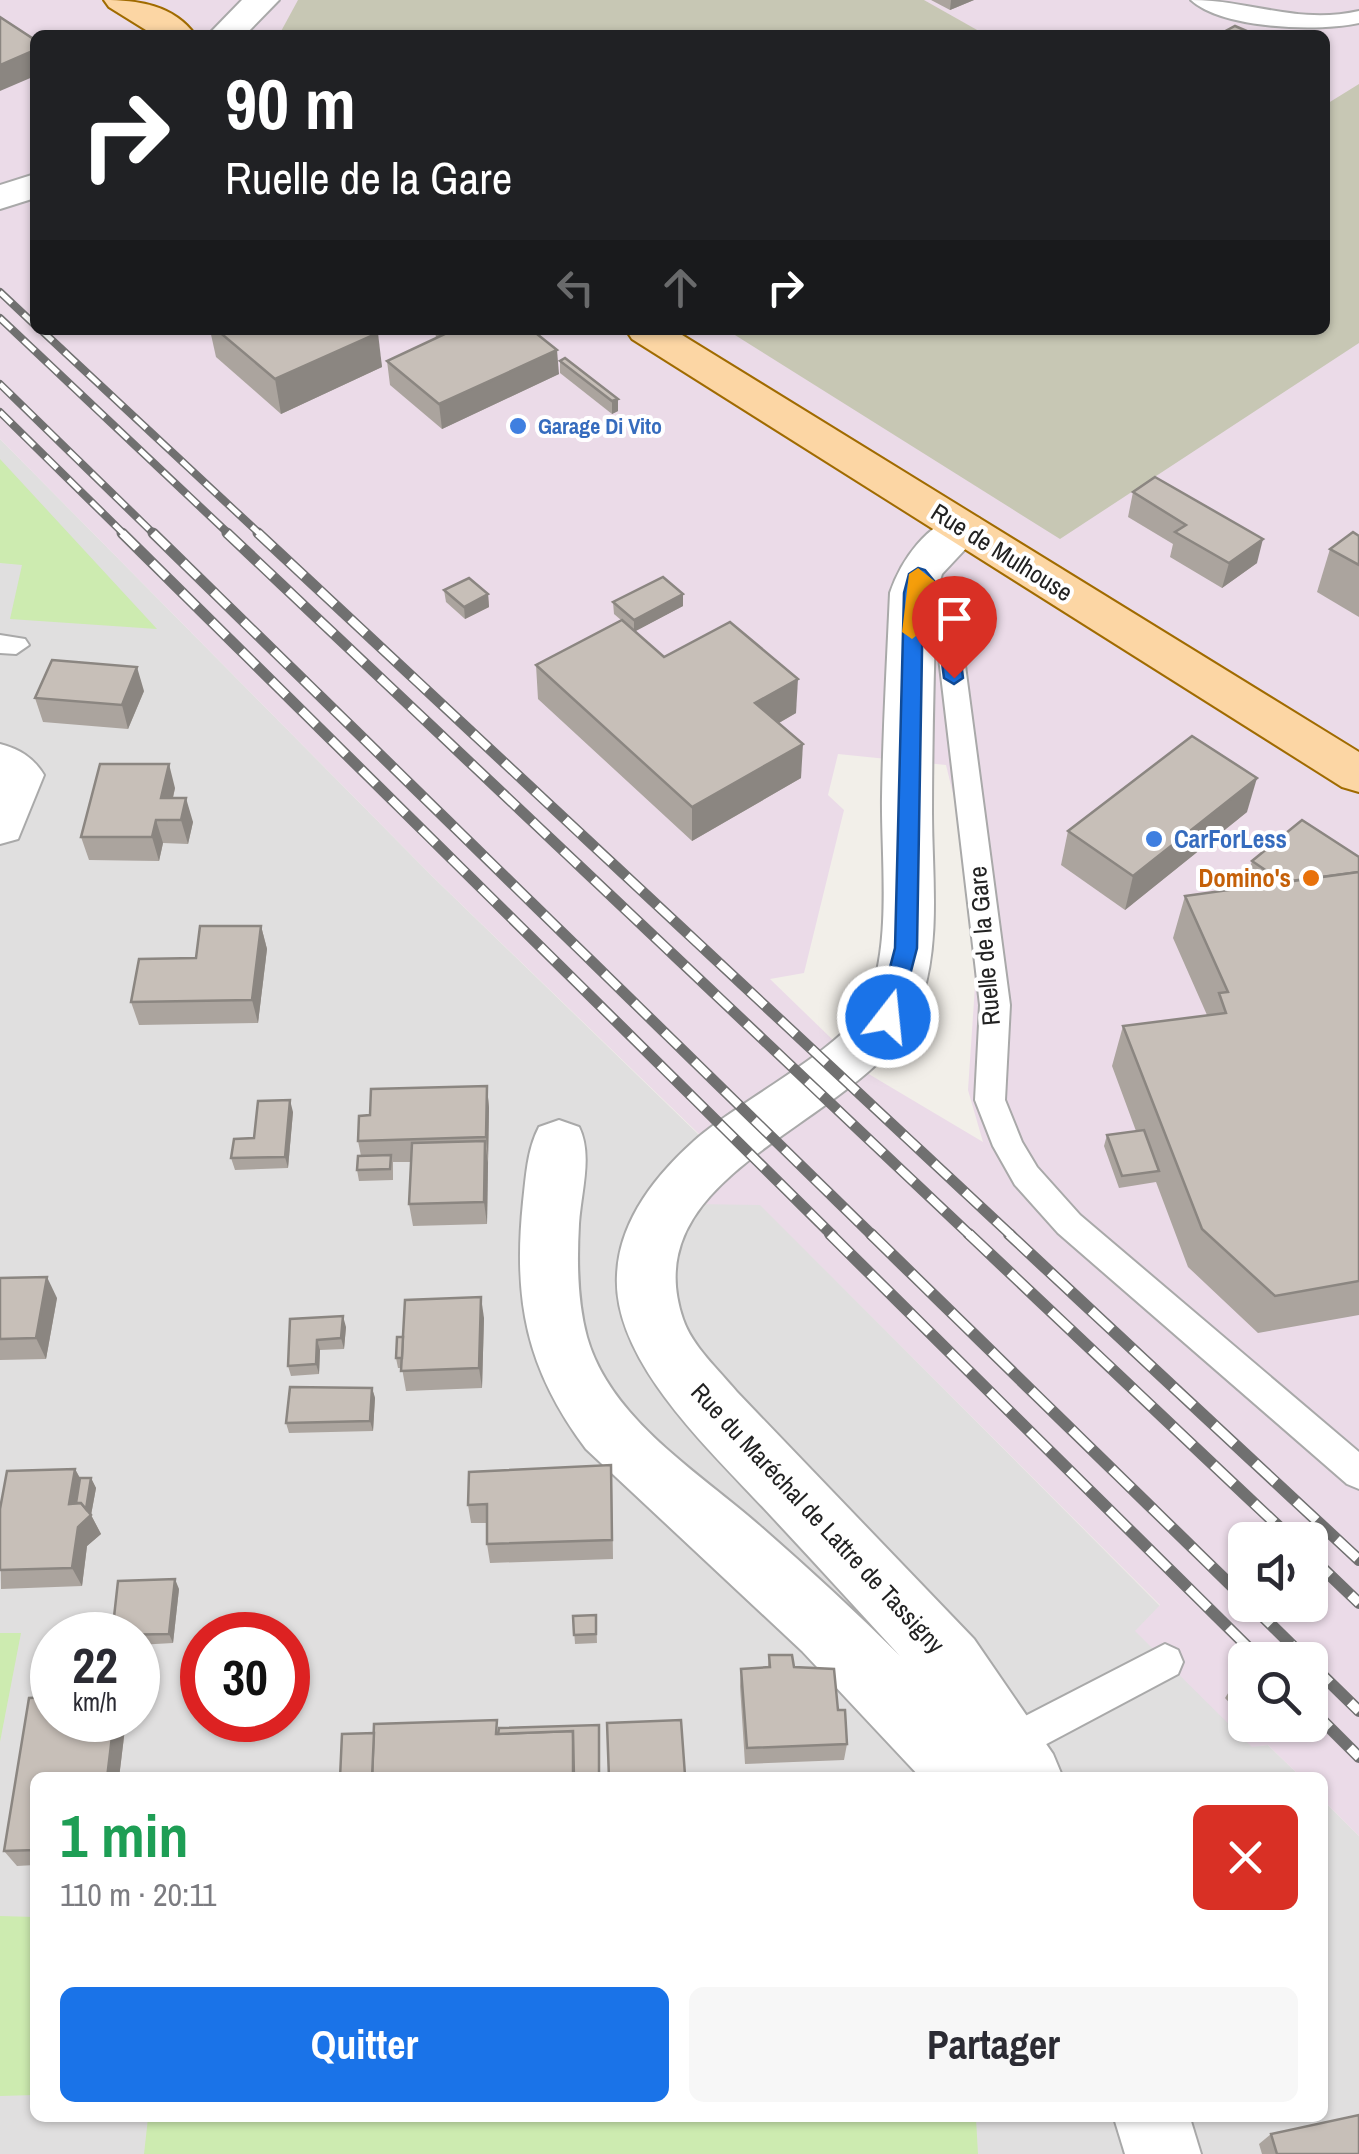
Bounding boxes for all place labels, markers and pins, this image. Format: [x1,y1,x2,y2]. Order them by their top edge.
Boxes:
place label: Garage Di Vito [538,411,662,441]
marker: Garage Di Vito [507,415,529,437]
pin [912,576,997,679]
place label: CarForLess [1174,822,1287,856]
marker: CarForLess [1143,828,1165,850]
place label: Domino's [1198,861,1291,895]
marker: Domino's [1300,867,1322,889]

